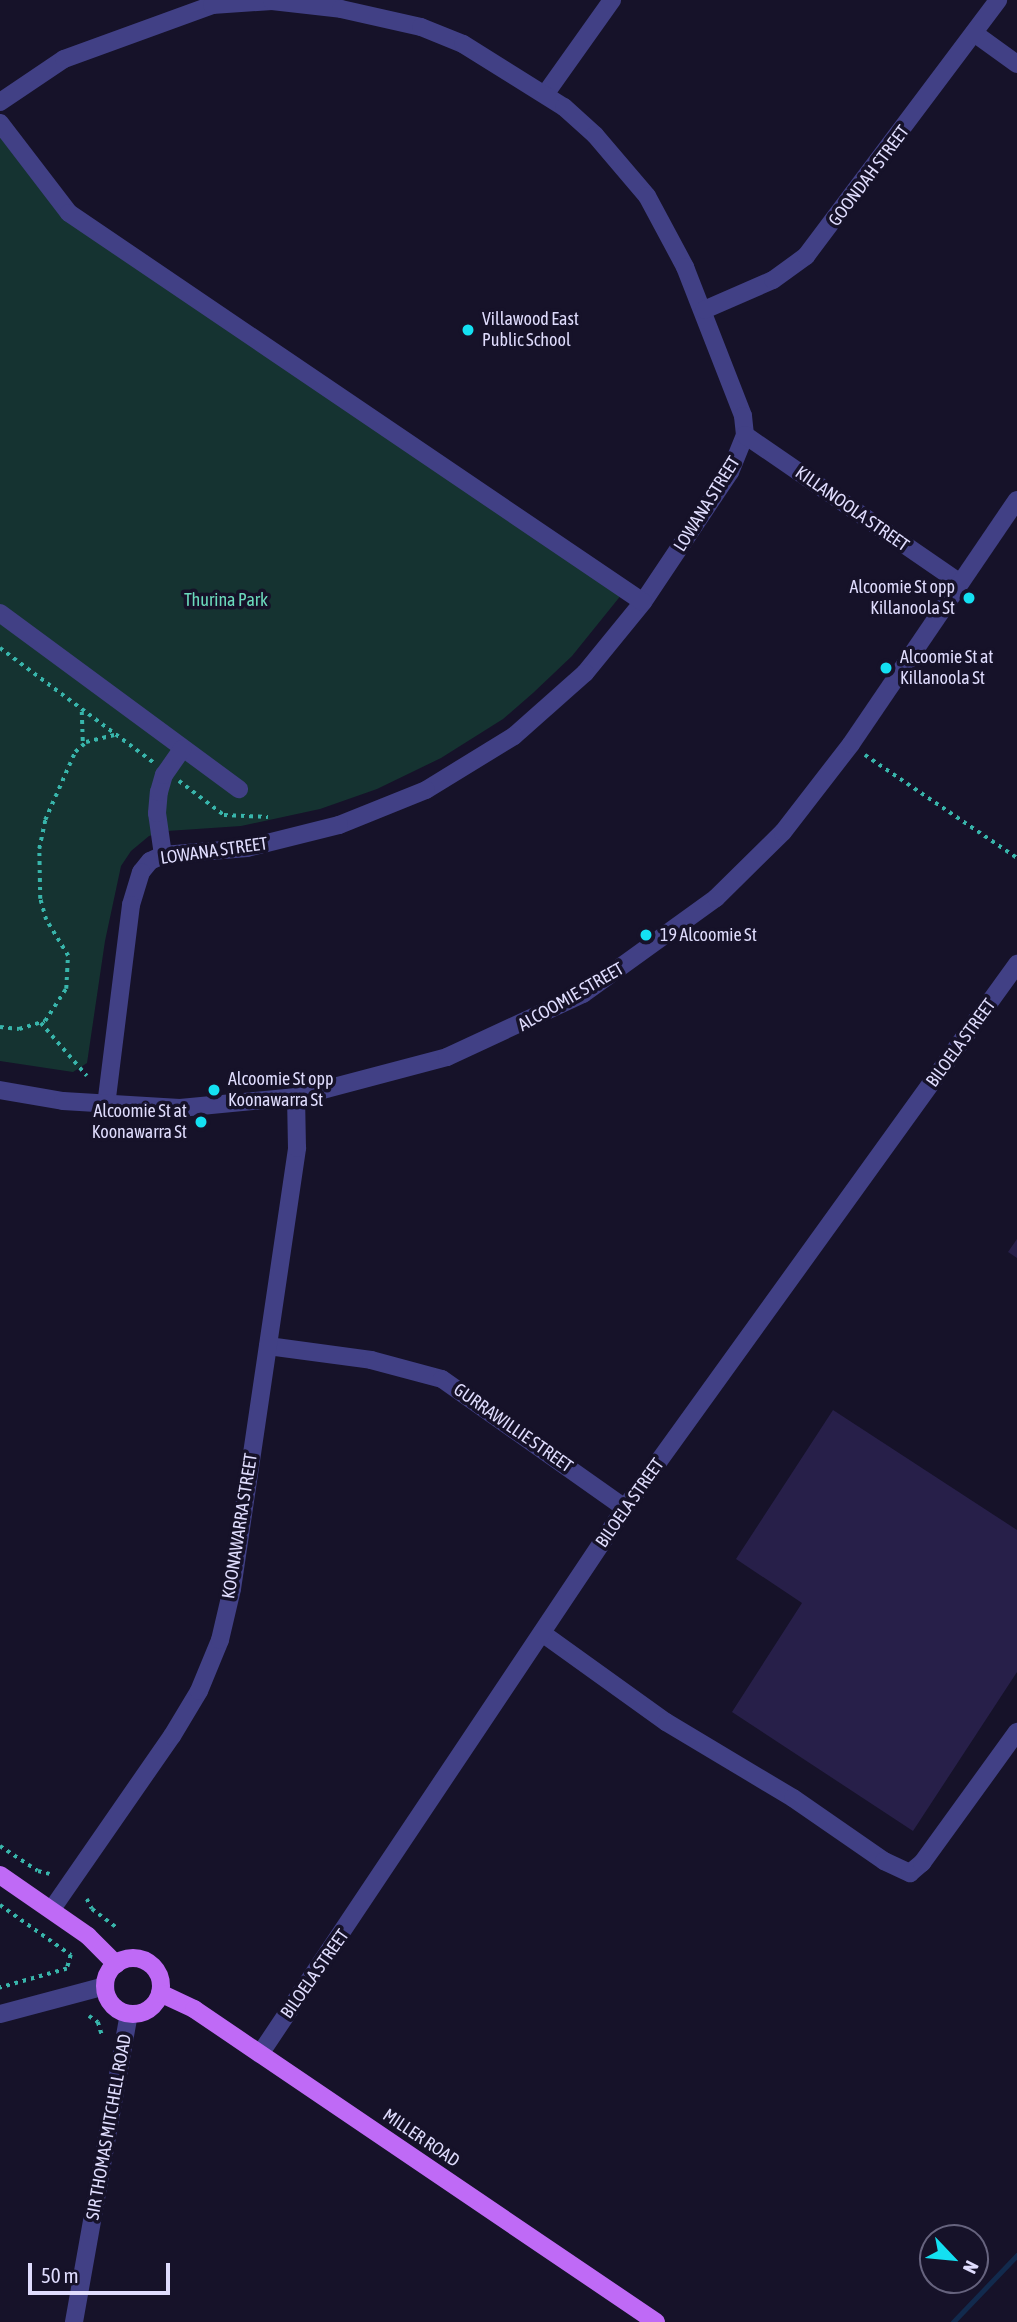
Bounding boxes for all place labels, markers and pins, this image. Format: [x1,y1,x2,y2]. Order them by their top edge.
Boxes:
place label: Villawood East Public School [482,309,579,352]
marker: Villawood East Public School [460,322,476,338]
place label: Alcoomie St opp Killanoola St [850,577,955,620]
marker: Alcoomie St opp Killanoola St [961,590,977,606]
place label: Alcoomie St at Killanoola St [900,647,993,690]
marker: Alcoomie St at Killanoola St [878,660,894,676]
place label: 19 Alcoomie St [660,924,757,946]
marker: 19 Alcoomie St [638,927,654,943]
place label: Alcoomie St opp Koonawarra St [228,1069,333,1112]
marker: Alcoomie St opp Koonawarra St [206,1082,222,1098]
place label: Alcoomie St at Koonawarra St [92,1101,187,1144]
marker: Alcoomie St at Koonawarra St [193,1114,209,1130]

